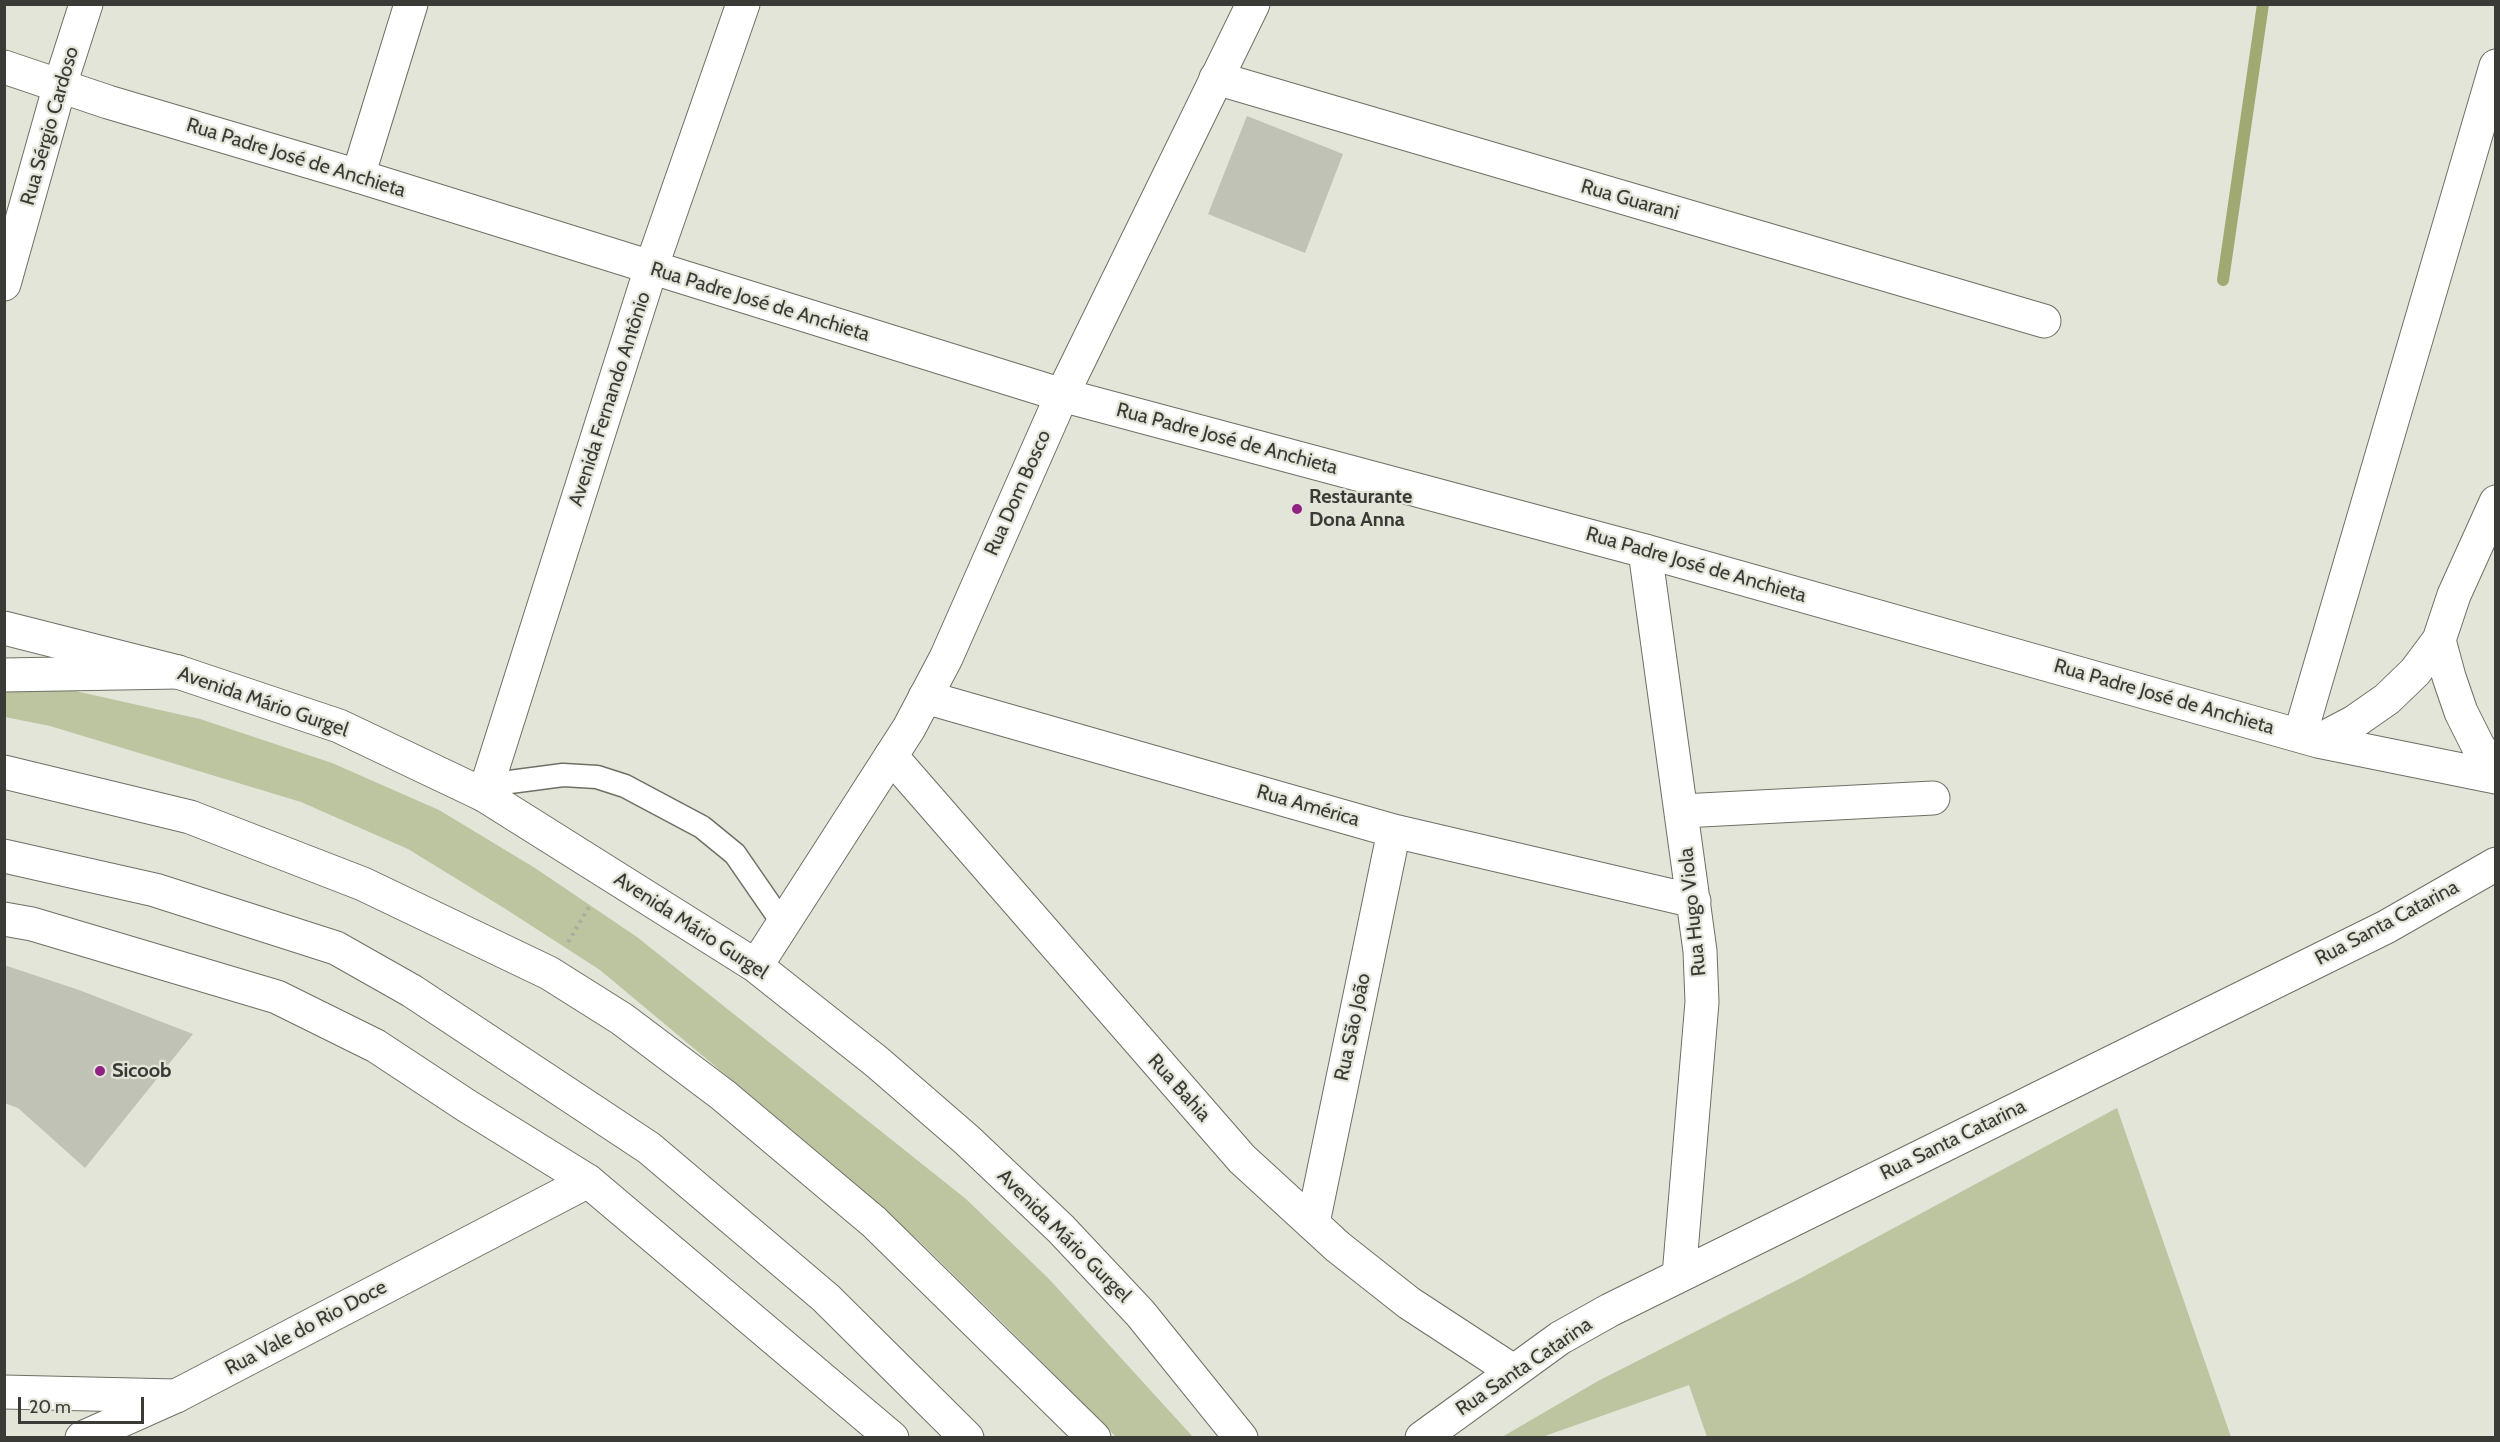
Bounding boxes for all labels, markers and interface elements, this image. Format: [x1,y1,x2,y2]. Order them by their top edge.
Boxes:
street label: Rua Sérgio Cardoso [16,44,84,208]
street label: Rua Padre José de Anchieta [183,113,409,203]
street label: Rua Guarani [1578,175,1682,225]
street label: Rua Padre José de Anchieta [647,257,873,347]
street label: Avenida Fernando Antônio [564,289,656,509]
street label: Rua Padre José de Anchieta [1114,398,1340,480]
street label: Rua Dom Bosco [980,426,1056,560]
place label: Restaurante Dona Anna [1309,485,1412,532]
marker: Restaurante Dona Anna [1290,502,1304,516]
street label: Rua Padre José de Anchieta [1583,522,1809,608]
street label: Rua Padre José de Anchieta [2051,654,2277,740]
street label: Avenida Mário Gurgel [175,662,351,742]
street label: Rua América [1254,780,1362,832]
street label: Rua Hugo Viola [1674,847,1712,977]
street label: Avenida Mário Gurgel [609,867,773,985]
street label: Rua Santa Catarina [2311,875,2463,971]
street label: Rua São João [1330,971,1376,1083]
street label: Rua Bahia [1142,1049,1216,1127]
place label: Sicoob [112,1059,172,1083]
marker: Sicoob [93,1064,107,1078]
street label: Rua Santa Catarina [1876,1094,2030,1186]
street label: Avenida Mário Gurgel [992,1164,1136,1308]
street label: Rua Vale do Rio Doce [221,1275,391,1381]
street label: Rua Santa Catarina [1451,1313,1597,1421]
scale bar [21,1385,147,1423]
text: 20 m [29,1396,71,1418]

